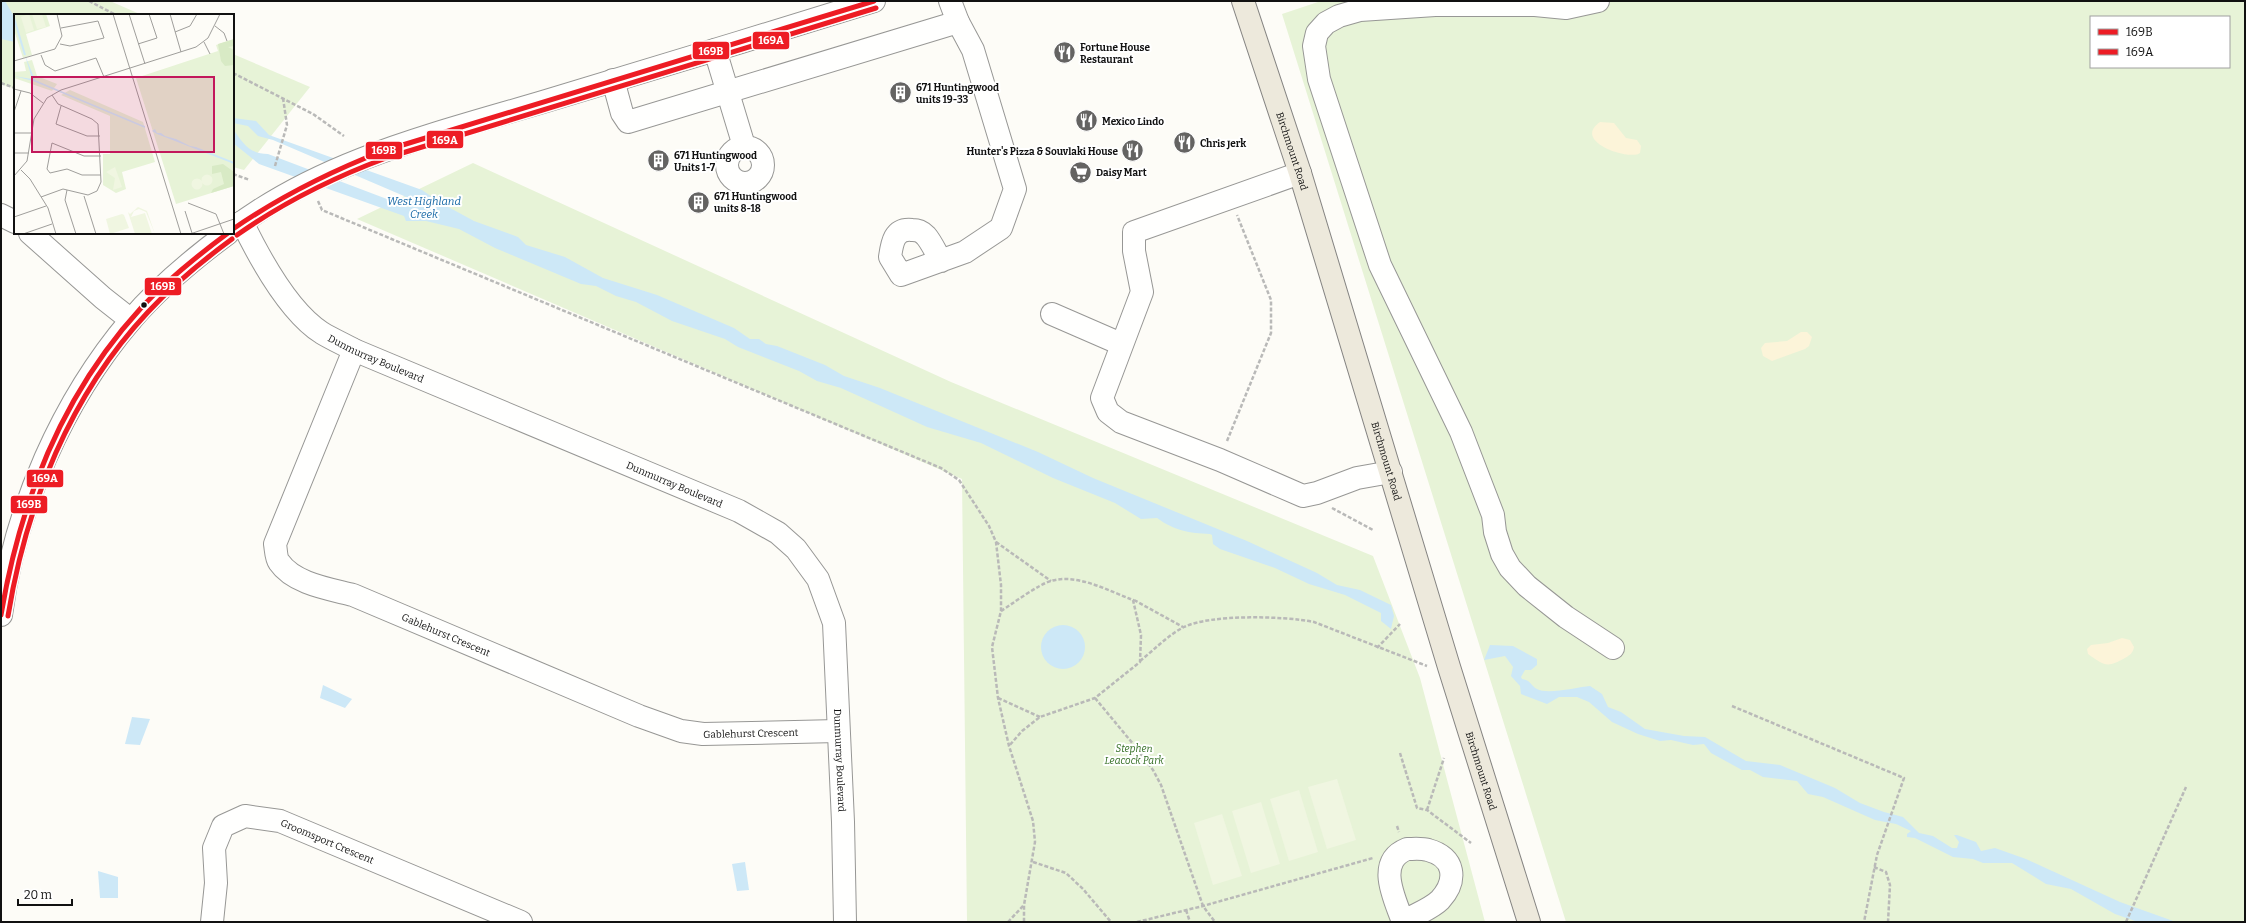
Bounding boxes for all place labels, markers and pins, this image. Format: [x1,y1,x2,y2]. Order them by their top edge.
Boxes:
restaurant icon: Fortune House Restaurant [1052,40,1078,66]
place label: Fortune House Restaurant [1080,42,1150,66]
building icon: 671 Huntingwood units 19-33 [887,80,913,106]
place label: 671 Huntingwood units 19-33 [916,82,999,106]
restaurant icon: Mexico Lindo [1074,108,1100,134]
place label: Mexico Lindo [1102,116,1164,128]
restaurant icon: Chris Jerk [1172,130,1198,156]
restaurant icon: Hunter's Pizza & Souvlaki House [1120,138,1146,164]
place label: Chris Jerk [1200,138,1246,150]
place label: Hunter's Pizza & Souvlaki House [966,146,1119,158]
building icon: 671 Huntingwood Units 1-7 [646,148,672,174]
place label: 671 Huntingwood Units 1-7 [674,150,757,174]
supermarket icon: Daisy Mart [1068,159,1094,185]
place label: Daisy Mart [1096,167,1147,179]
building icon: 671 Huntingwood units 8-18 [686,189,712,215]
place label: 671 Huntingwood units 8-18 [714,191,797,215]
unlabelled marker [139,300,149,310]

